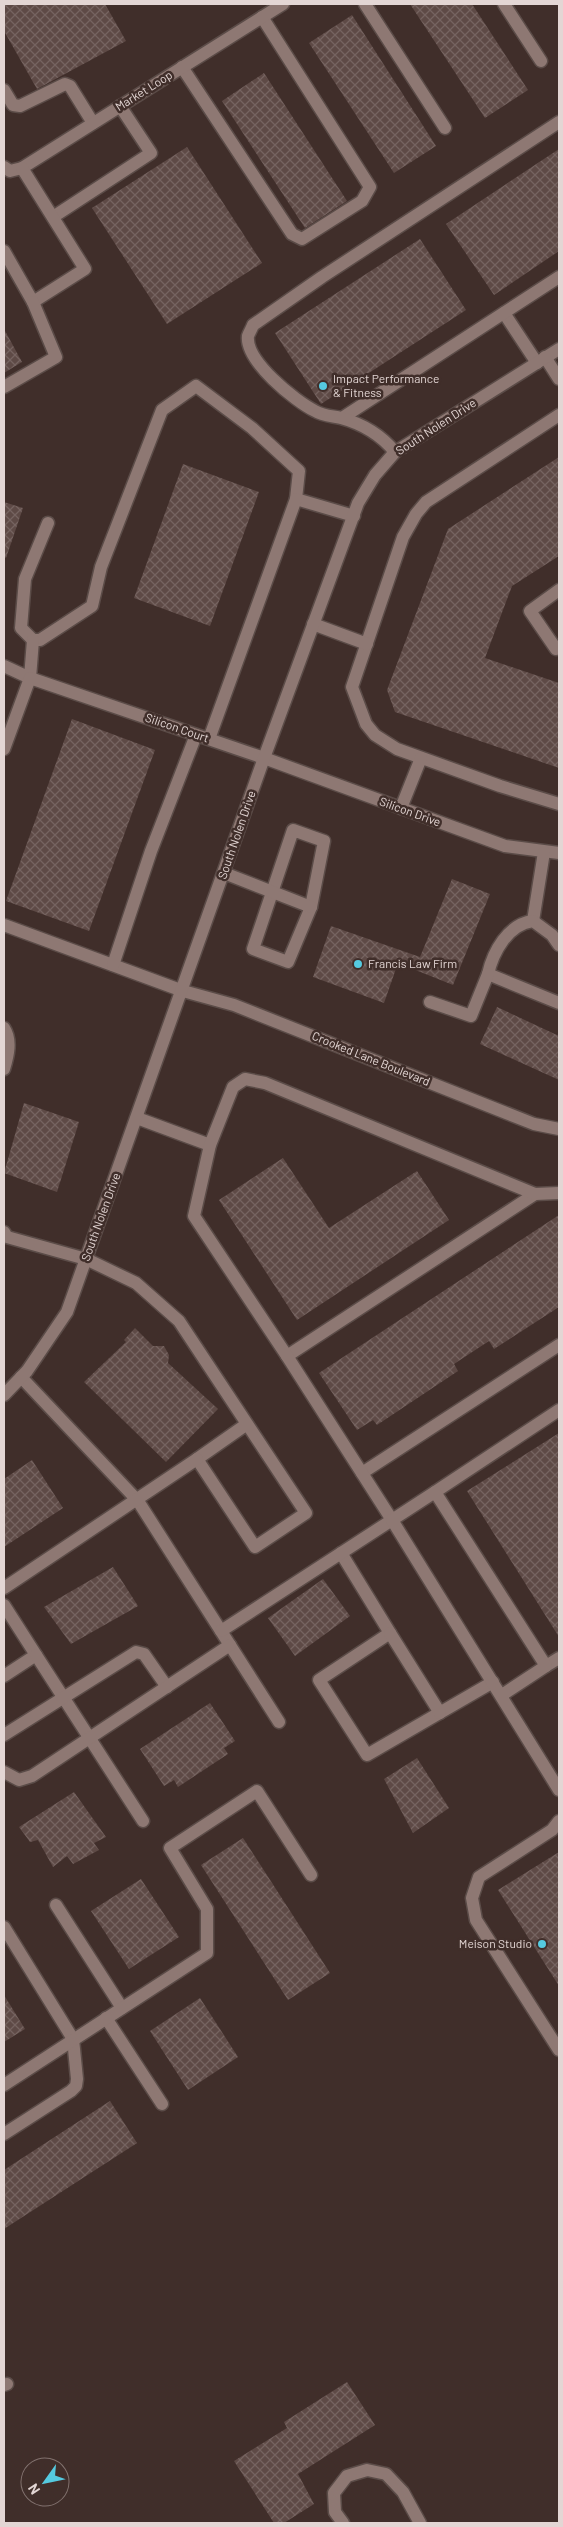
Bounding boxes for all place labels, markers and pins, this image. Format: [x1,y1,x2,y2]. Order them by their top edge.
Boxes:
place label: Impact Performance & Fitness [333,371,439,399]
marker: Impact Performance & Fitness [317,380,329,392]
place label: Francis Law Firm [368,956,457,970]
marker: Francis Law Firm [352,958,364,970]
place label: Meison Studio [459,1936,532,1950]
marker: Meison Studio [536,1938,548,1950]

